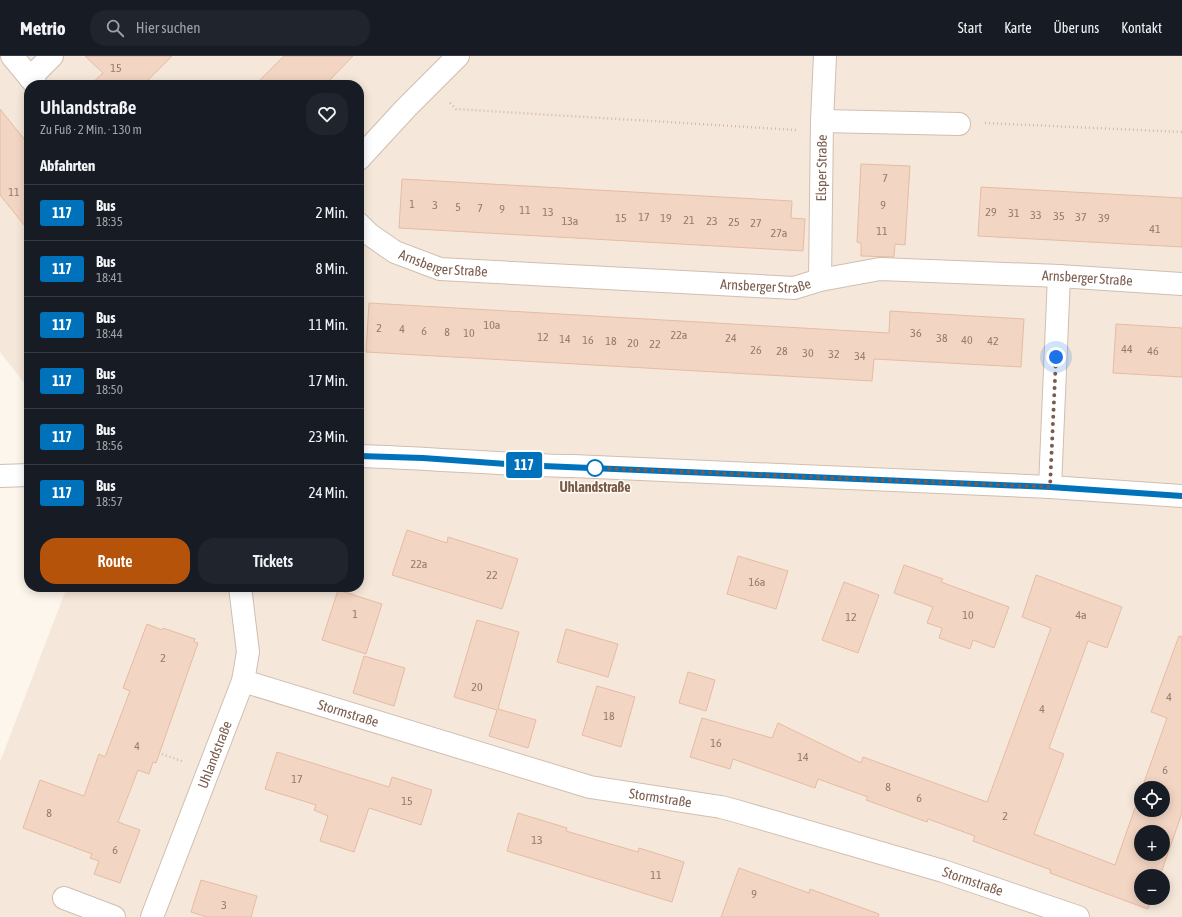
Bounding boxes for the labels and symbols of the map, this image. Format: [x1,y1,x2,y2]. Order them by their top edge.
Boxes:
house number: 15 [110,61,122,75]
street label: Elsper Straße [813,134,830,202]
house number: 7 [882,171,888,185]
house number: 11 [8,185,20,199]
house number: 1 [409,197,415,211]
house number: 3 [432,198,438,212]
house number: 9 [880,198,886,212]
house number: 5 [455,200,461,214]
house number: 7 [477,201,483,215]
house number: 9 [499,202,505,216]
house number: 11 [519,203,531,217]
house number: 13 [542,205,554,219]
house number: 29 [985,205,997,219]
house number: 31 [1008,206,1020,220]
house number: 33 [1030,208,1042,222]
house number: 35 [1053,209,1065,223]
house number: 17 [638,210,650,224]
house number: 37 [1075,210,1087,224]
house number: 15 [615,211,627,225]
house number: 19 [660,211,672,225]
house number: 39 [1098,211,1110,225]
house number: 21 [683,213,695,227]
house number: 13a [562,214,578,228]
house number: 23 [706,214,718,228]
house number: 25 [728,215,740,229]
house number: 27 [750,216,762,230]
house number: 41 [1149,222,1161,236]
house number: 11 [876,224,888,238]
house number: 27a [771,226,787,240]
street label: Arnsberger Straße [397,246,488,280]
street label: Arnsberger Straße [1042,267,1133,289]
street label: Arnsberger Straße [720,275,813,296]
house number: 10a [484,318,500,332]
house number: 2 [376,321,382,335]
house number: 4 [399,322,405,336]
house number: 6 [421,324,427,338]
house number: 8 [444,325,450,339]
house number: 10 [463,326,475,340]
house number: 36 [910,326,922,340]
house number: 22a [671,328,687,342]
house number: 12 [537,330,549,344]
house number: 24 [725,331,737,345]
house number: 38 [936,331,948,345]
house number: 14 [559,332,571,346]
house number: 16 [582,333,594,347]
house number: 40 [961,333,973,347]
house number: 18 [605,334,617,348]
house number: 42 [987,334,999,348]
house number: 20 [627,336,639,350]
house number: 22 [649,337,661,351]
house number: 44 [1121,342,1133,356]
house number: 26 [750,343,762,357]
house number: 28 [776,344,788,358]
house number: 46 [1147,344,1159,358]
house number: 30 [802,346,814,360]
house number: 32 [828,347,840,361]
your location [1046,347,1066,367]
house number: 34 [854,349,866,363]
line badge: 117 [501,452,547,478]
marker: Uhlandstraße [586,459,604,477]
place label: Uhlandstraße [560,479,630,495]
house number: 22a [411,557,427,571]
house number: 22 [486,568,498,582]
house number: 16a [749,575,765,589]
house number: 1 [352,607,358,621]
house number: 10 [962,608,974,622]
house number: 4a [1075,608,1087,622]
house number: 12 [845,610,857,624]
house number: 2 [160,651,166,665]
house number: 20 [471,680,483,694]
house number: 4 [1166,690,1172,704]
street label: Stormstraße [316,696,381,730]
house number: 4 [1039,702,1045,716]
house number: 18 [603,709,615,723]
street label: Uhlandstraße [194,719,235,791]
house number: 16 [710,736,722,750]
house number: 4 [134,739,140,753]
house number: 14 [797,750,809,764]
house number: 6 [1162,763,1168,777]
house number: 17 [291,772,303,786]
house number: 8 [885,780,891,794]
street label: Stormstraße [628,785,693,810]
house number: 6 [916,791,922,805]
house number: 15 [401,794,413,808]
house number: 8 [46,806,52,820]
house number: 2 [1002,809,1008,823]
house number: 13 [531,833,543,847]
house number: 6 [112,843,118,857]
street label: Stormstraße [941,863,1005,899]
house number: 11 [650,868,662,882]
house number: 9 [751,887,757,901]
house number: 3 [221,898,227,912]

